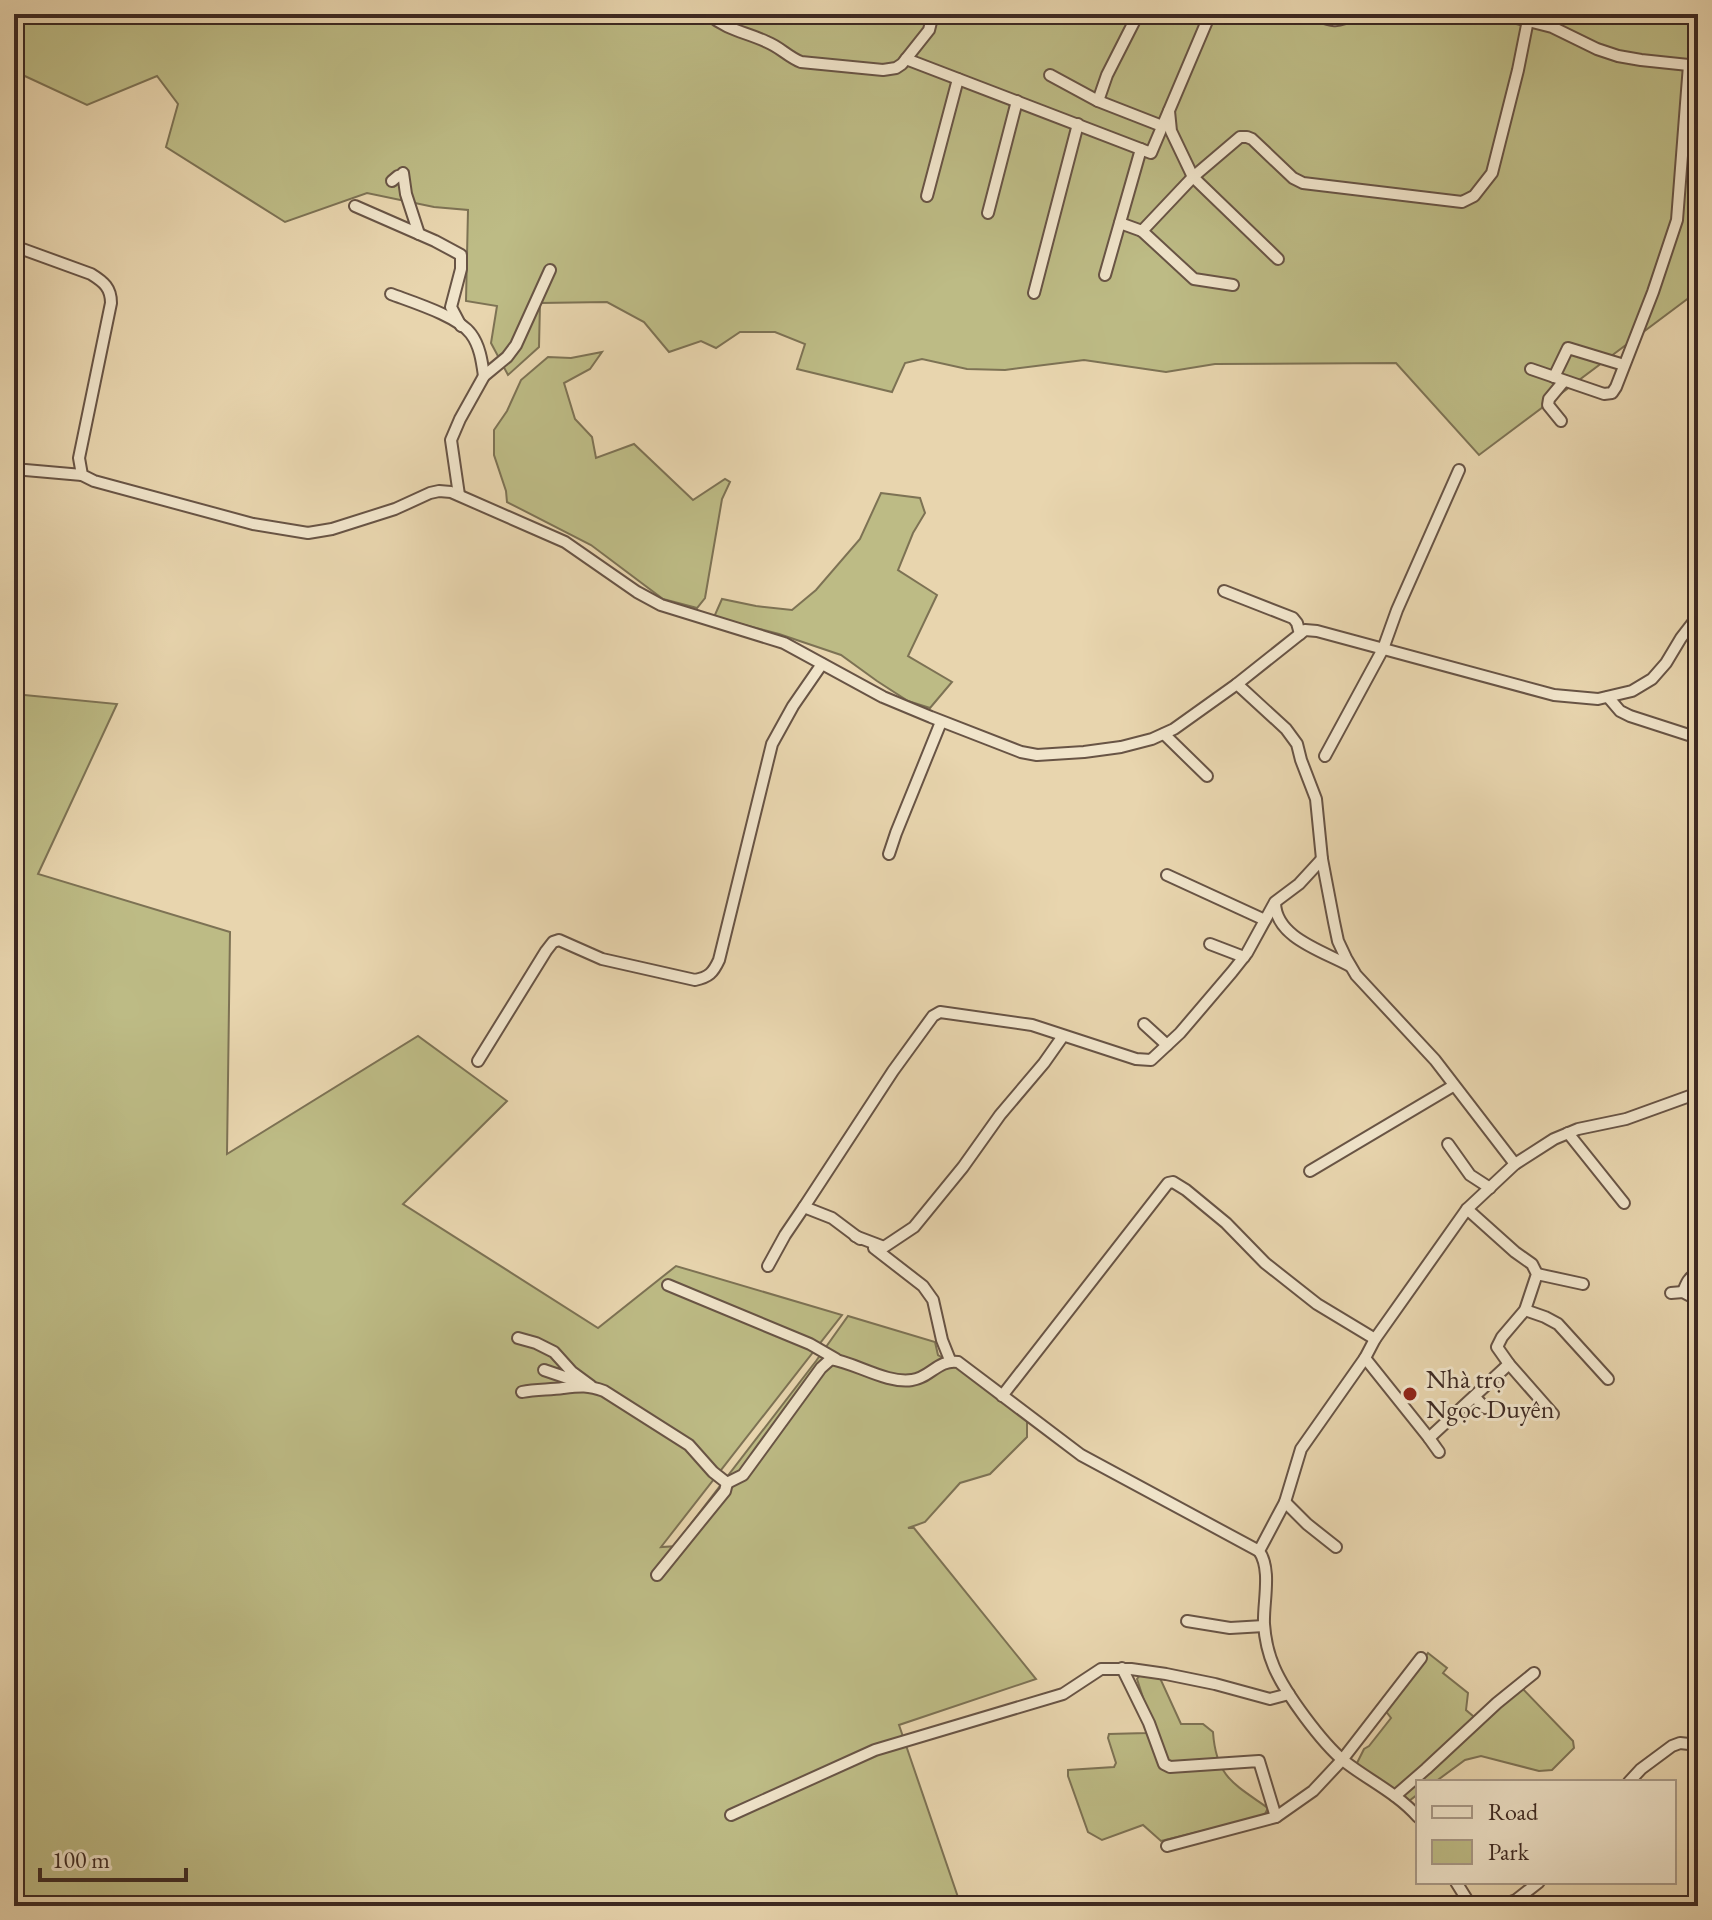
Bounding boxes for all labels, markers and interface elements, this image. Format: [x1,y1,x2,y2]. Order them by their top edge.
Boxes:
place label: Nhà trọ Ngọc Duyên [1426,1362,1555,1426]
marker: Nhà trọ Ngọc Duyên [1401,1385,1419,1403]
legend [1416,1780,1676,1884]
text: Road [1488,1796,1539,1827]
scale bar [40,1832,186,1882]
text: Park [1488,1836,1530,1867]
text: 100 m [52,1844,110,1875]

